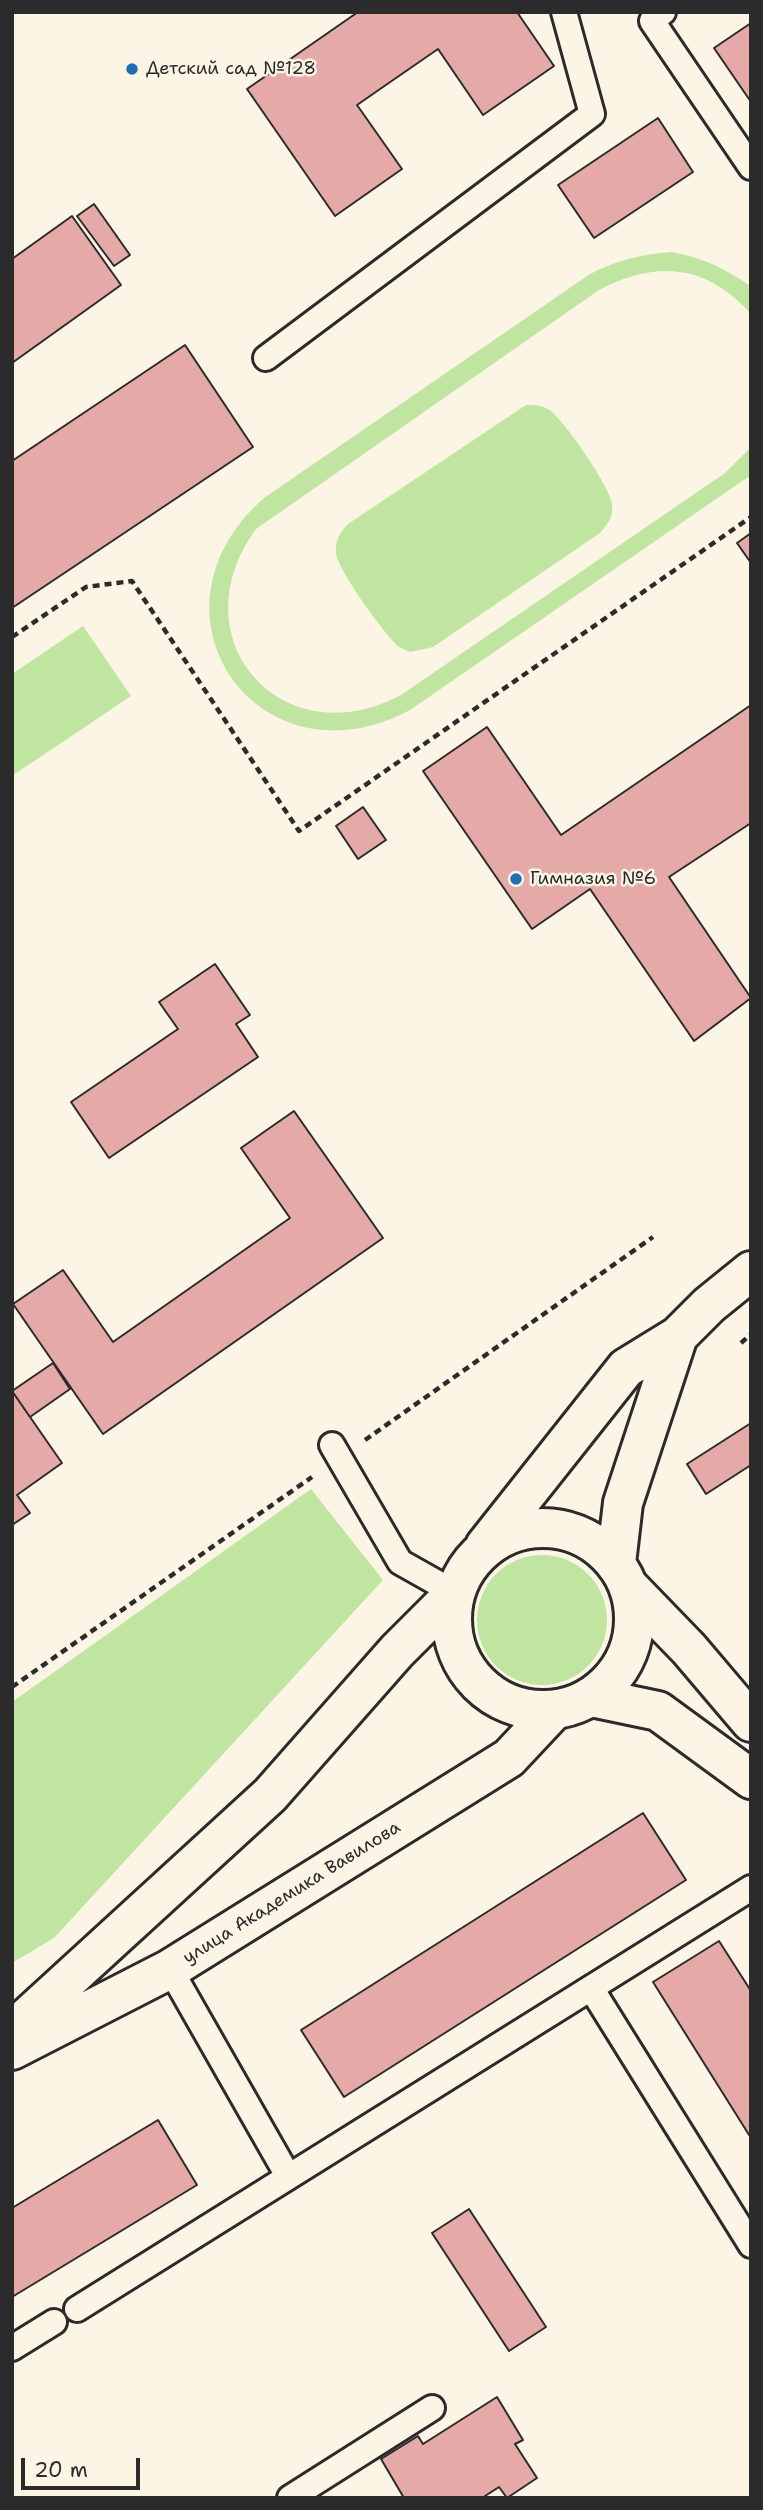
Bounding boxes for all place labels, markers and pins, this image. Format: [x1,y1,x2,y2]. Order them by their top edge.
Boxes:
place label: Детский сад №128 [146,58,316,80]
marker: Детский сад №128 [124,61,140,77]
place label: Гимназия №6 [530,868,656,890]
marker: Гимназия №6 [508,871,524,887]

